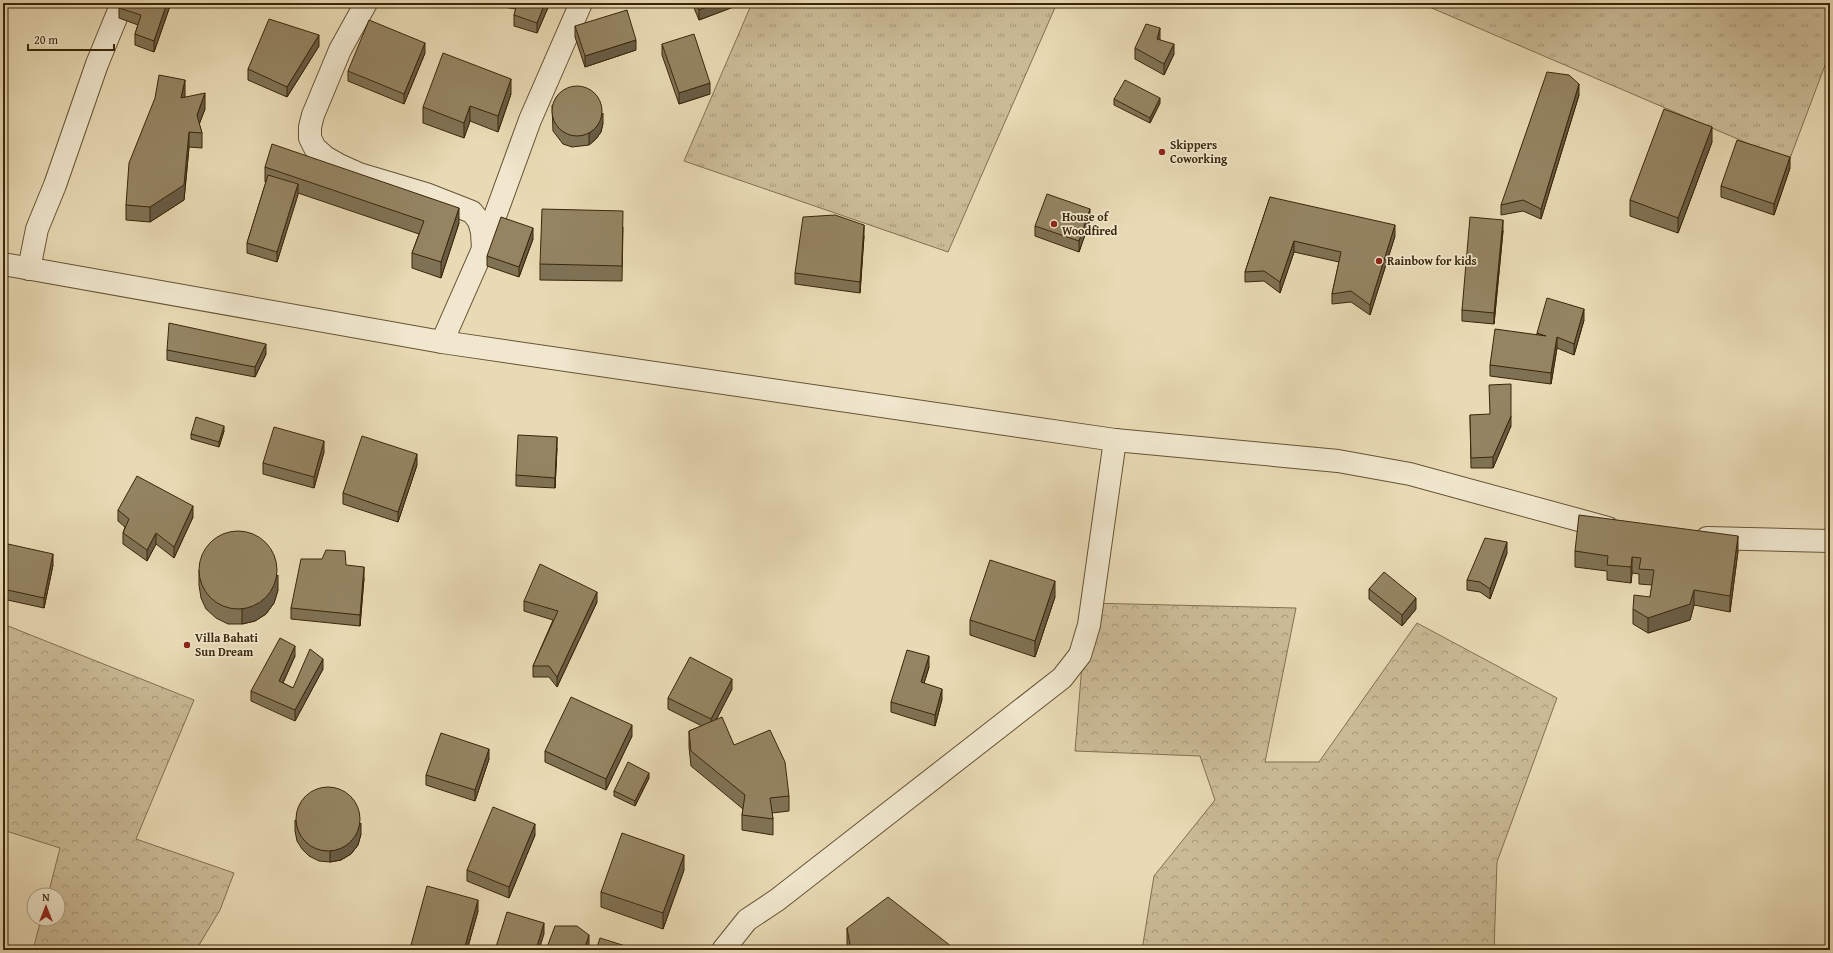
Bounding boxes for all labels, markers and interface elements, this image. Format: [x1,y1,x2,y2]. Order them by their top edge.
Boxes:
scale bar [28,26,114,52]
text: 20 m [34,31,58,48]
place label: Skippers Coworking [1170,136,1228,167]
marker: Skippers Coworking [1157,147,1167,157]
place label: House of Woodfired [1062,208,1118,239]
marker: House of Woodfired [1049,219,1059,229]
place label: Rainbow for kids [1387,252,1477,269]
marker: Rainbow for kids [1374,256,1384,266]
place label: Villa Bahati Sun Dream [195,629,258,660]
marker: Villa Bahati Sun Dream [182,640,192,650]
north arrow [26,887,66,927]
text: N [42,889,50,905]

